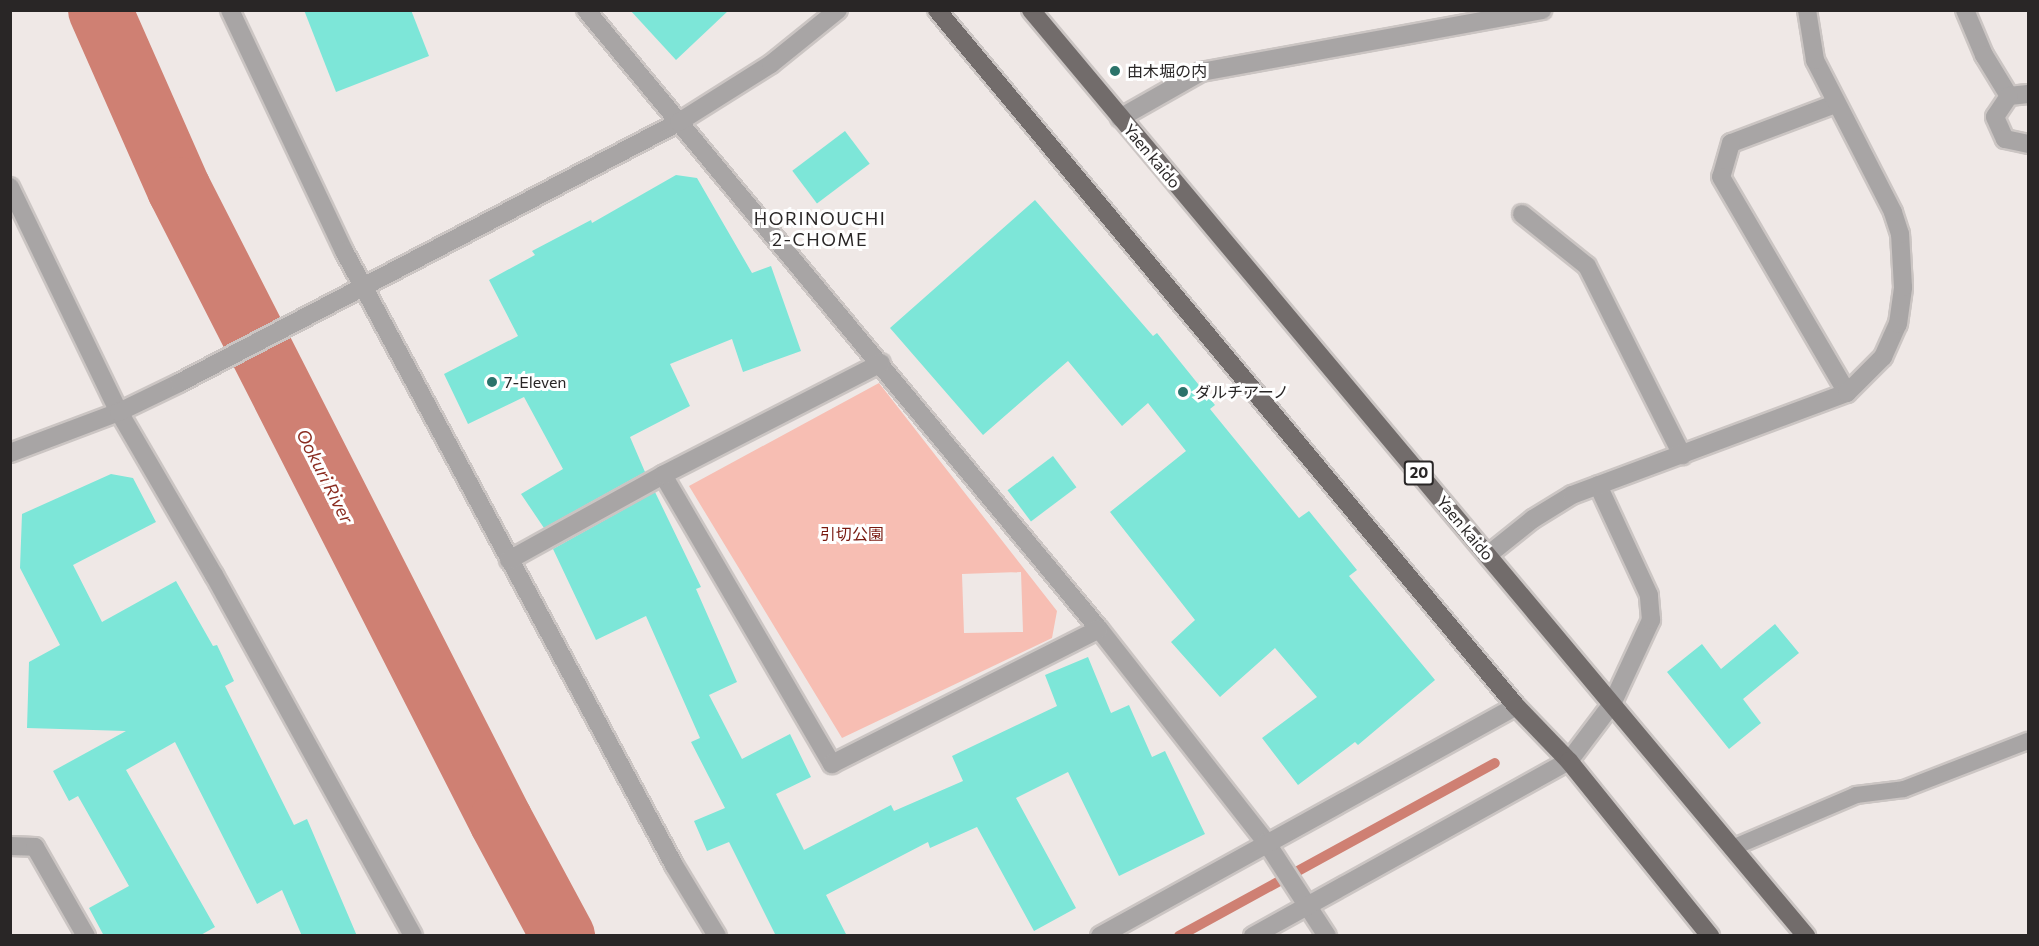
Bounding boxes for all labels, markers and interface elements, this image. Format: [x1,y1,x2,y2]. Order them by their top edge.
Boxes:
place label: 由木堀の内 [1127,61,1207,81]
marker: 由木堀の内 [1108,64,1122,78]
street label: Yaen kaido [1120,120,1184,192]
district label: HORINOUCHI 2-CHOME [754,208,886,250]
place label: 7-Eleven [504,372,567,392]
marker: 7-Eleven [485,375,499,389]
place label: ダルチアーノ [1195,382,1290,402]
marker: ダルチアーノ [1176,385,1190,399]
water label: Ookuri River [292,425,358,527]
road number: 20 [1402,461,1436,485]
street label: Yaen kaido [1433,492,1497,564]
park label: 引切公園 [820,524,884,544]

